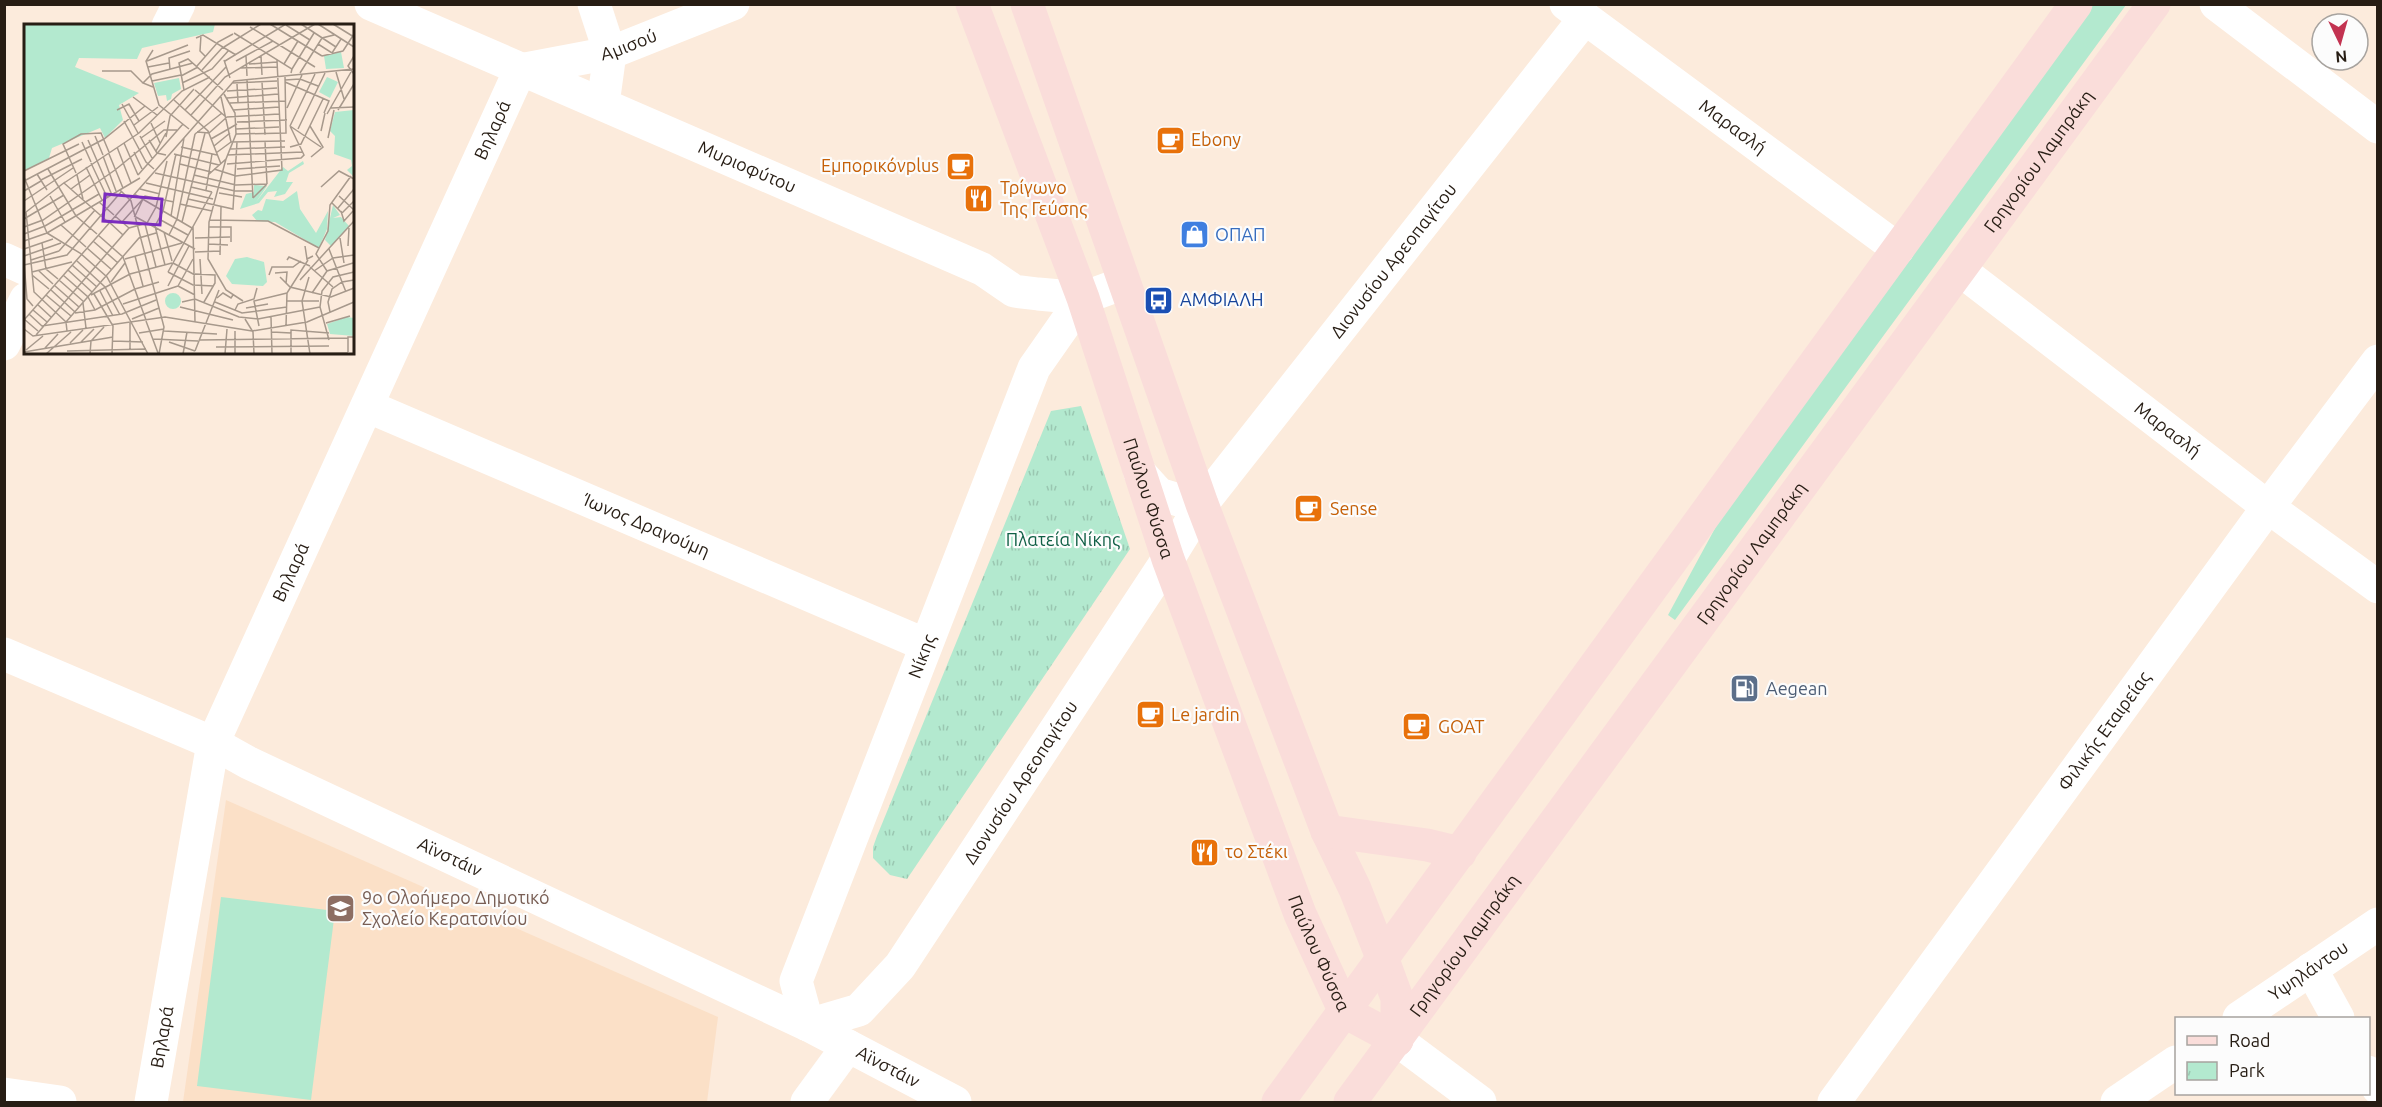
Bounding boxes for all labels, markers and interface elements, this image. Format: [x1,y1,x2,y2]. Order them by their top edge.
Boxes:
north arrow [2310,12,2370,72]
inset map [24,24,354,354]
street label: Αμισού [599,24,659,63]
text: N [2335,47,2348,66]
street label: Γρηγορίου Λαμπράκη [1979,86,2097,236]
street label: Μαρασλή [1696,95,1770,157]
street label: Βηλαρά [470,97,514,162]
cafe icon: Ebony [1154,124,1186,156]
place label: Ebony [1191,129,1241,149]
street label: Μυριοφύτου [696,136,799,196]
cafe icon: Εμπορικόνplus [944,150,976,182]
place label: Εμπορικόνplus [821,155,939,175]
place label: Τρίγωνο Της Γεύσης [1000,177,1087,219]
street label: Διονυσίου Αρεοπαγίτου [1326,179,1460,341]
restaurant icon: Τρίγωνο Της Γεύσης [963,182,995,214]
shop icon: ΟΠΑΠ [1178,219,1210,251]
place label: ΟΠΑΠ [1215,224,1266,244]
bus stop icon: ΑΜΦΙΑΛΗ [1143,284,1175,316]
place label: ΑΜΦΙΑΛΗ [1180,289,1264,309]
street label: Μαρασλή [2131,397,2205,461]
street label: Παύλου Φύσσα [1120,435,1178,561]
street label: Γρηγορίου Λαμπράκη [1692,478,1810,628]
street label: Ίωνος Δραγούμη [580,488,713,560]
cafe icon: Sense [1293,493,1325,525]
place label: Sense [1330,498,1377,518]
park label: Πλατεία Νίκης [1006,529,1120,550]
street label: Βηλαρά [268,539,312,605]
street label: Νίκης [904,631,940,681]
street label: Φιλικής Εταιρείας [2054,667,2155,794]
fuel station icon: Aegean [1729,673,1761,705]
place label: Aegean [1766,678,1827,698]
street label: Διονυσίου Αρεοπαγίτου [959,697,1081,867]
cafe icon: Le jardin [1134,699,1166,731]
place label: Le jardin [1171,704,1240,724]
cafe icon: GOAT [1401,711,1433,743]
place label: GOAT [1438,716,1484,736]
street label: Αϊνστάιν [415,833,486,880]
restaurant icon: το Στέκι [1188,836,1220,868]
place label: το Στέκι [1225,841,1288,861]
street label: Γρηγορίου Λαμπράκη [1405,870,1522,1020]
place label: 9ο Ολοήμερο Δημοτικό Σχολείο Κερατσινίου [362,887,550,928]
school or university icon: 9ο Ολοήμερο Δημοτικό Σχολείο Κερατσινίου [325,892,357,924]
street label: Παύλου Φύσσα [1285,892,1354,1015]
street label: Υψηλάντου [2265,936,2351,1004]
street label: Βηλαρά [146,1004,176,1070]
legend [2175,1017,2370,1095]
text: Road [2229,1030,2271,1050]
street label: Αϊνστάιν [854,1041,924,1091]
text: Park [2229,1060,2265,1080]

